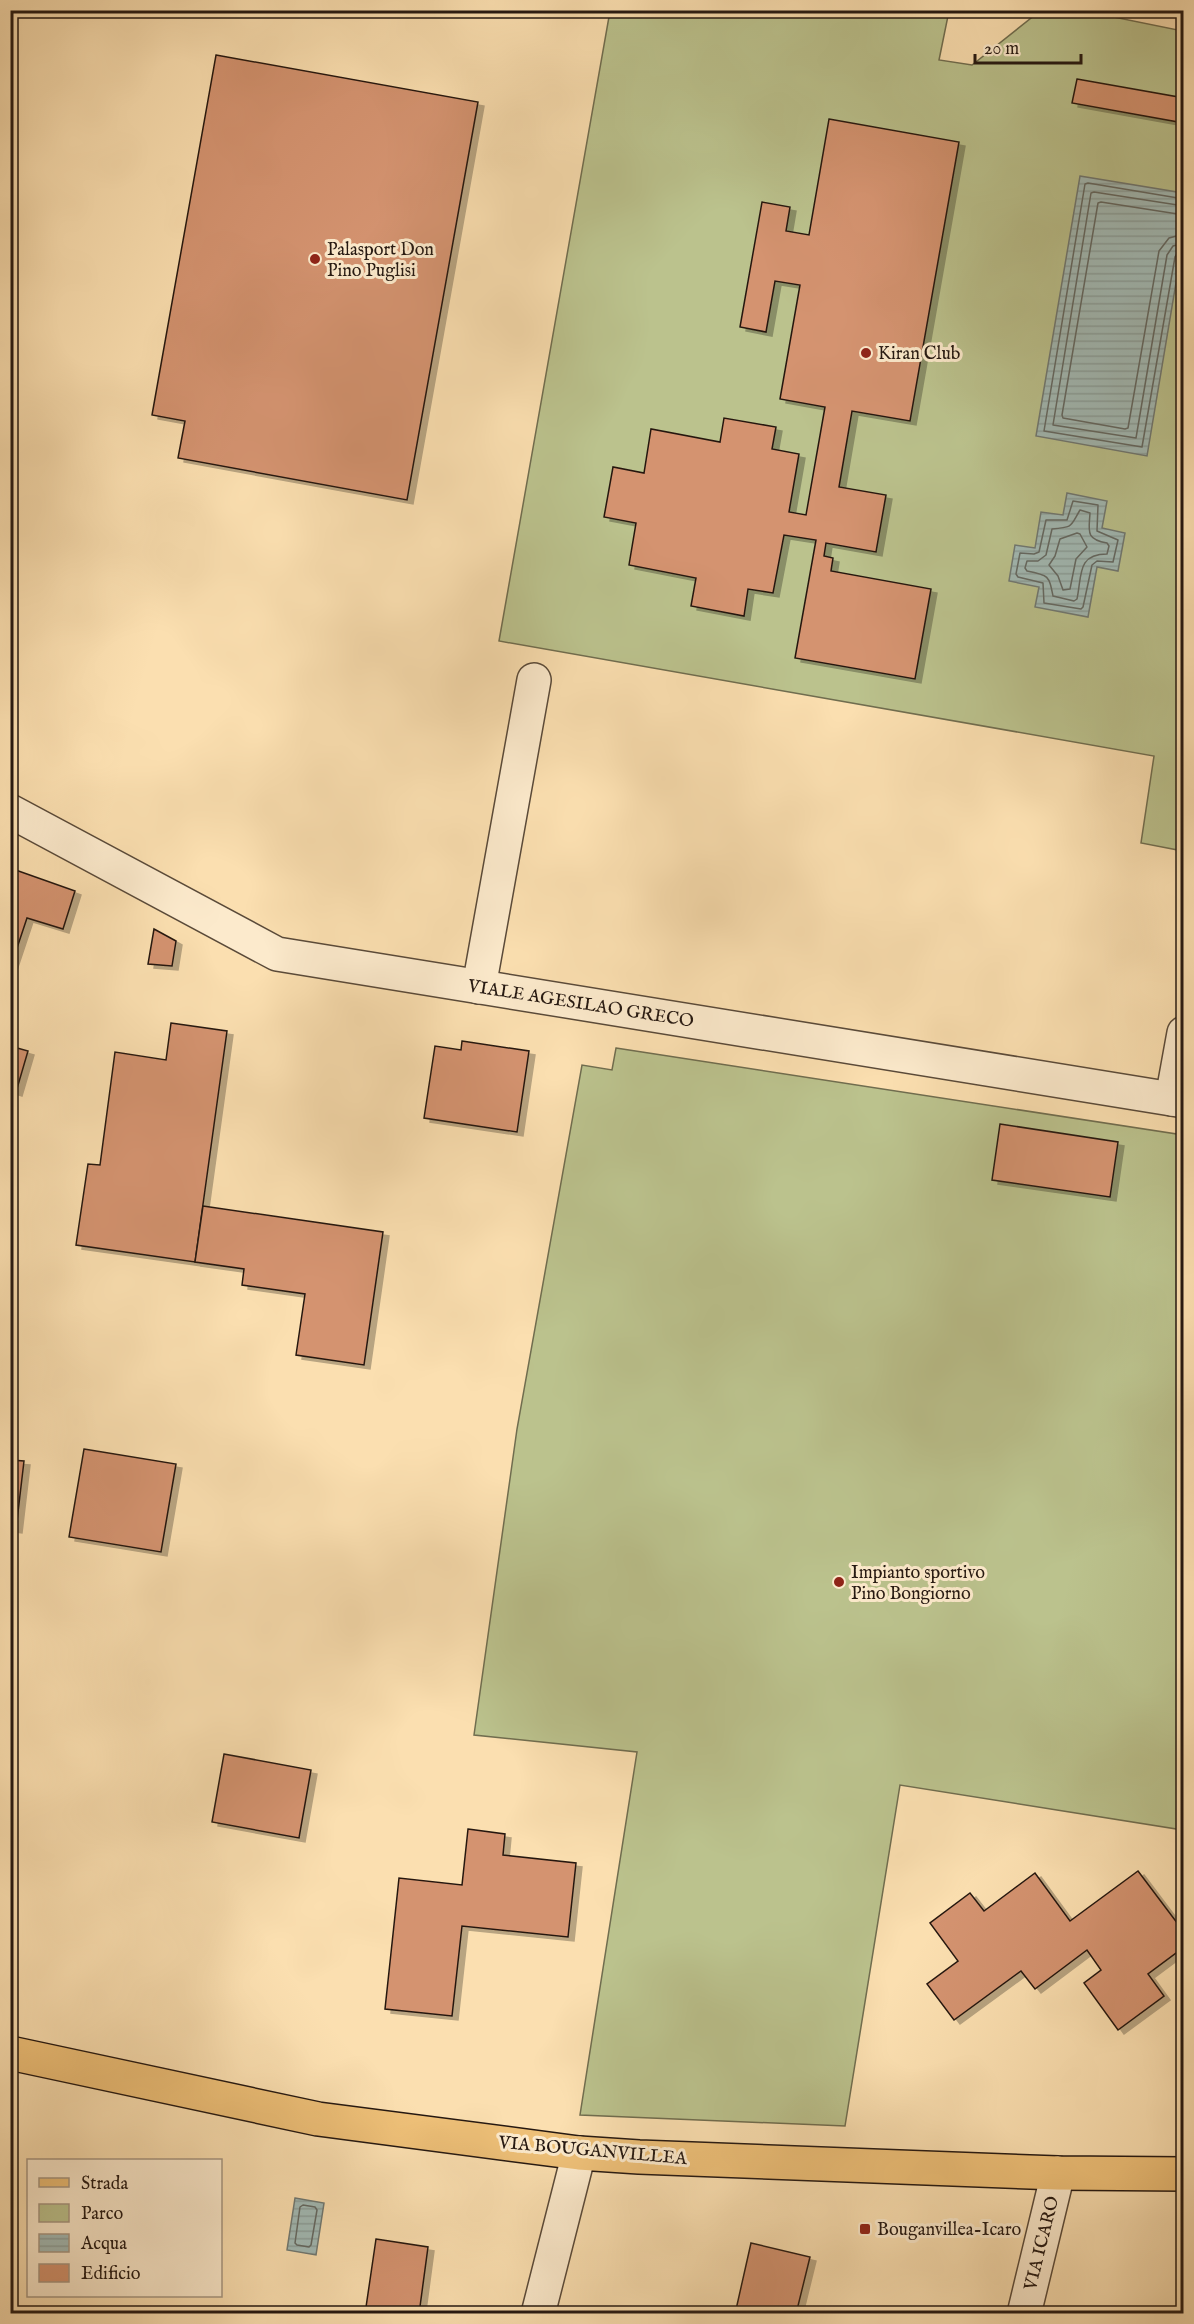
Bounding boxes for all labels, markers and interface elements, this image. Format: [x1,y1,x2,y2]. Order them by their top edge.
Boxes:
scale bar [975,27,1082,65]
text: 20 m [984,38,1019,61]
place label: Palasport Don Pino Puglisi [327,239,434,283]
marker: Palasport Don Pino Puglisi [308,252,322,266]
place label: Kiran Club [878,343,961,366]
marker: Kiran Club [859,346,873,360]
street label: VIALE AGESILAO GRECO [465,975,695,1034]
place label: Impianto sportivo Pino Bongiorno [851,1562,985,1606]
marker: Impianto sportivo Pino Bongiorno [832,1575,846,1589]
street label: VIA BOUGANVILLEA [497,2132,689,2171]
legend [27,2159,222,2297]
text: Strada [81,2173,128,2196]
street label: VIA ICARO [1019,2194,1065,2294]
text: Parco [81,2203,123,2226]
place label: Bouganvillea-Icaro [877,2219,1022,2242]
marker: Bouganvillea-Icaro [858,2222,872,2236]
text: Acqua [80,2233,127,2256]
text: Edificio [81,2263,141,2286]

